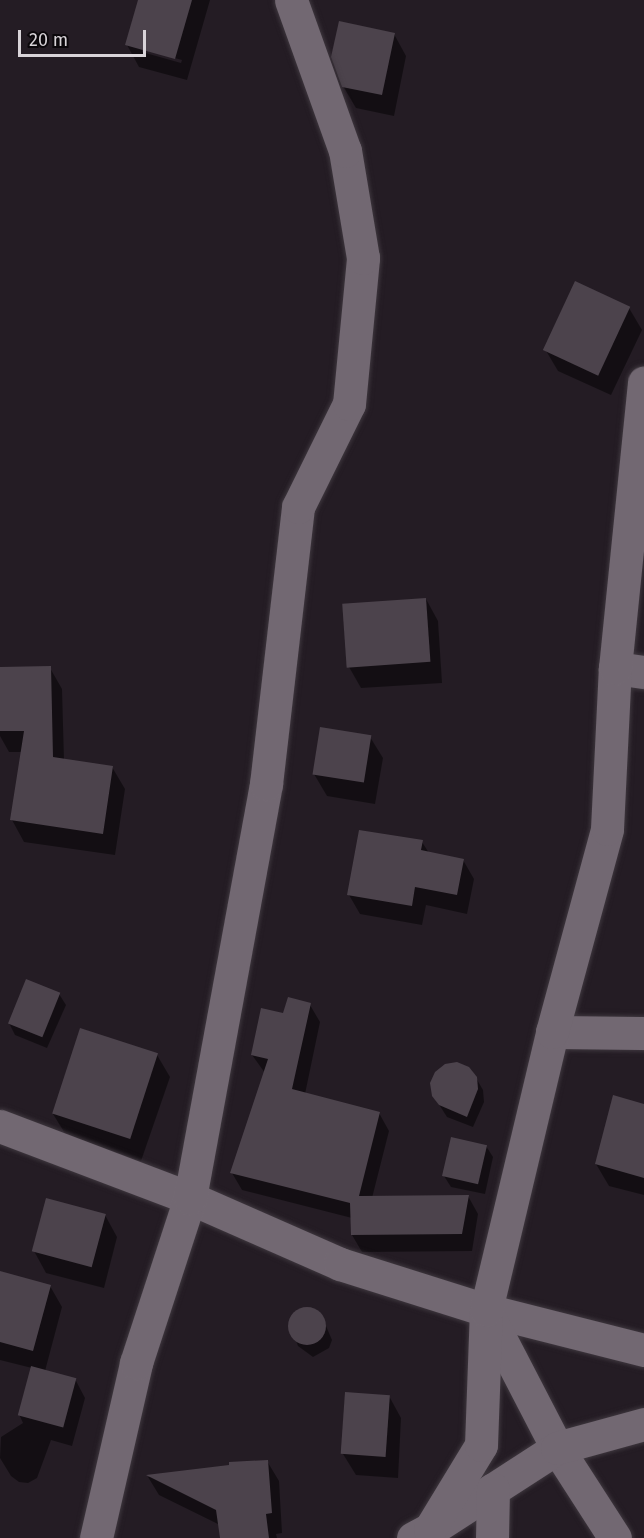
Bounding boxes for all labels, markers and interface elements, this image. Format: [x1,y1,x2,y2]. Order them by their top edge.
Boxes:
scale bar [21,18,148,56]
text: 20 m [29,29,68,51]

